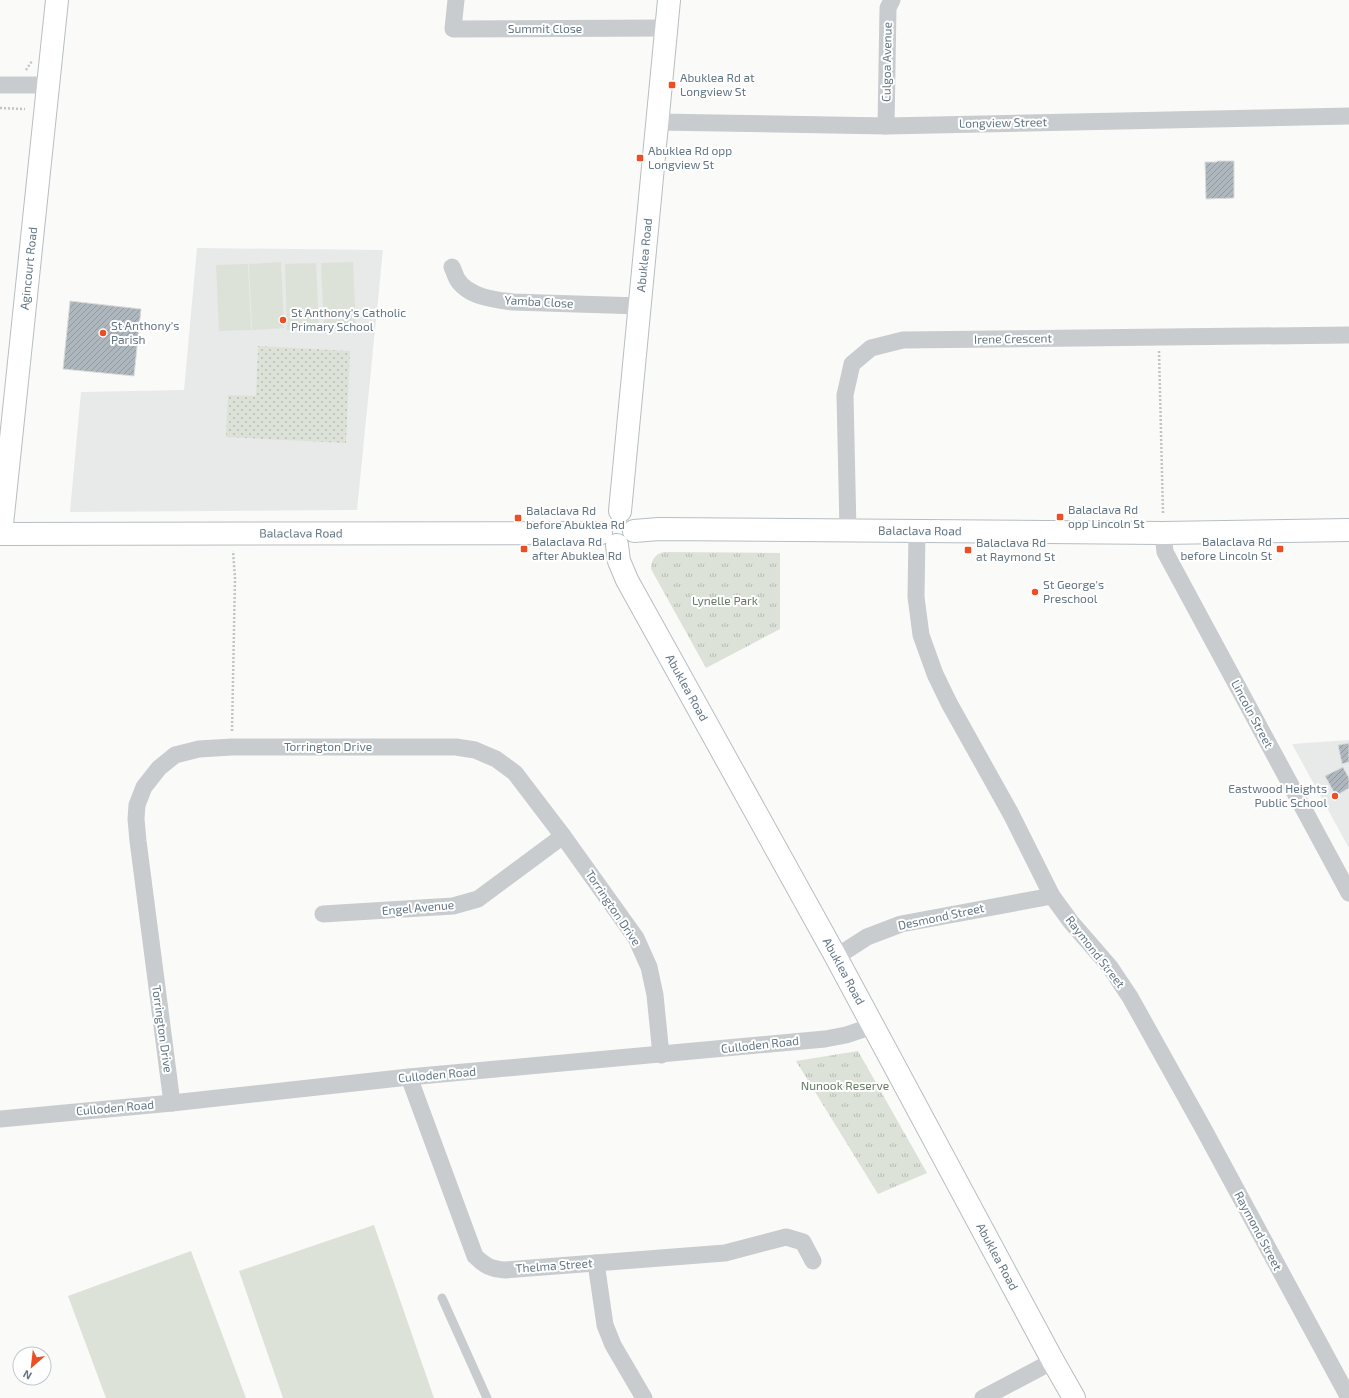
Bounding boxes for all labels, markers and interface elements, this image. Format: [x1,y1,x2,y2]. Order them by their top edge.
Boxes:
street label: Summit Close [508,21,582,35]
street label: Culgoa Avenue [878,22,894,102]
place label: Abuklea Rd at Longview St [680,70,755,98]
marker: Abuklea Rd at Longview St [667,80,677,90]
street label: Longview Street [959,114,1048,130]
place label: Abuklea Rd opp Longview St [648,143,732,171]
marker: Abuklea Rd opp Longview St [635,153,645,163]
street label: Abuklea Road [633,217,654,293]
street label: Agincourt Road [17,226,39,311]
street label: Yamba Close [504,292,574,310]
place label: St Anthony's Catholic Primary School [291,305,406,333]
marker: St Anthony's Catholic Primary School [278,315,288,325]
place label: St Anthony's Parish [111,318,179,346]
marker: St Anthony's Parish [98,328,108,338]
street label: Irene Crescent [974,330,1053,346]
place label: Balaclava Rd opp Lincoln St [1068,502,1145,530]
place label: Balaclava Rd before Abuklea Rd [526,503,625,531]
marker: Balaclava Rd opp Lincoln St [1055,512,1065,522]
marker: Balaclava Rd before Abuklea Rd [513,513,523,523]
street label: Balaclava Road [878,523,962,537]
street label: Balaclava Road [259,525,343,540]
place label: Balaclava Rd after Abuklea Rd [532,534,622,562]
place label: Balaclava Rd before Lincoln St [1181,534,1272,562]
place label: Balaclava Rd at Raymond St [976,535,1056,563]
marker: Balaclava Rd after Abuklea Rd [519,544,529,554]
marker: Balaclava Rd before Lincoln St [1275,544,1285,554]
marker: Balaclava Rd at Raymond St [963,545,973,555]
place label: St George's Preschool [1043,577,1104,605]
marker: St George's Preschool [1030,587,1040,597]
park label: Lynelle Park [692,593,758,607]
street label: Abuklea Road [664,651,712,723]
street label: Lincoln Street [1229,677,1277,750]
street label: Torrington Drive [284,739,372,753]
place label: Eastwood Heights Public School [1228,781,1327,809]
marker: Eastwood Heights Public School [1330,791,1340,801]
street label: Torrington Drive [583,867,644,948]
street label: Engel Avenue [381,897,455,917]
street label: Desmond Street [896,900,986,932]
street label: Raymond Street [1063,913,1129,991]
street label: Abuklea Road [821,935,868,1007]
street label: Torrington Drive [150,984,176,1074]
street label: Culloden Road [720,1033,800,1055]
street label: Culloden Road [397,1064,476,1084]
park label: Nunook Reserve [801,1078,889,1092]
street label: Culloden Road [75,1097,154,1117]
street label: Raymond Street [1232,1189,1286,1273]
street label: Abuklea Road [974,1220,1022,1292]
street label: Thelma Street [515,1255,593,1275]
north arrow [12,1346,52,1386]
text: N [20,1368,34,1383]

